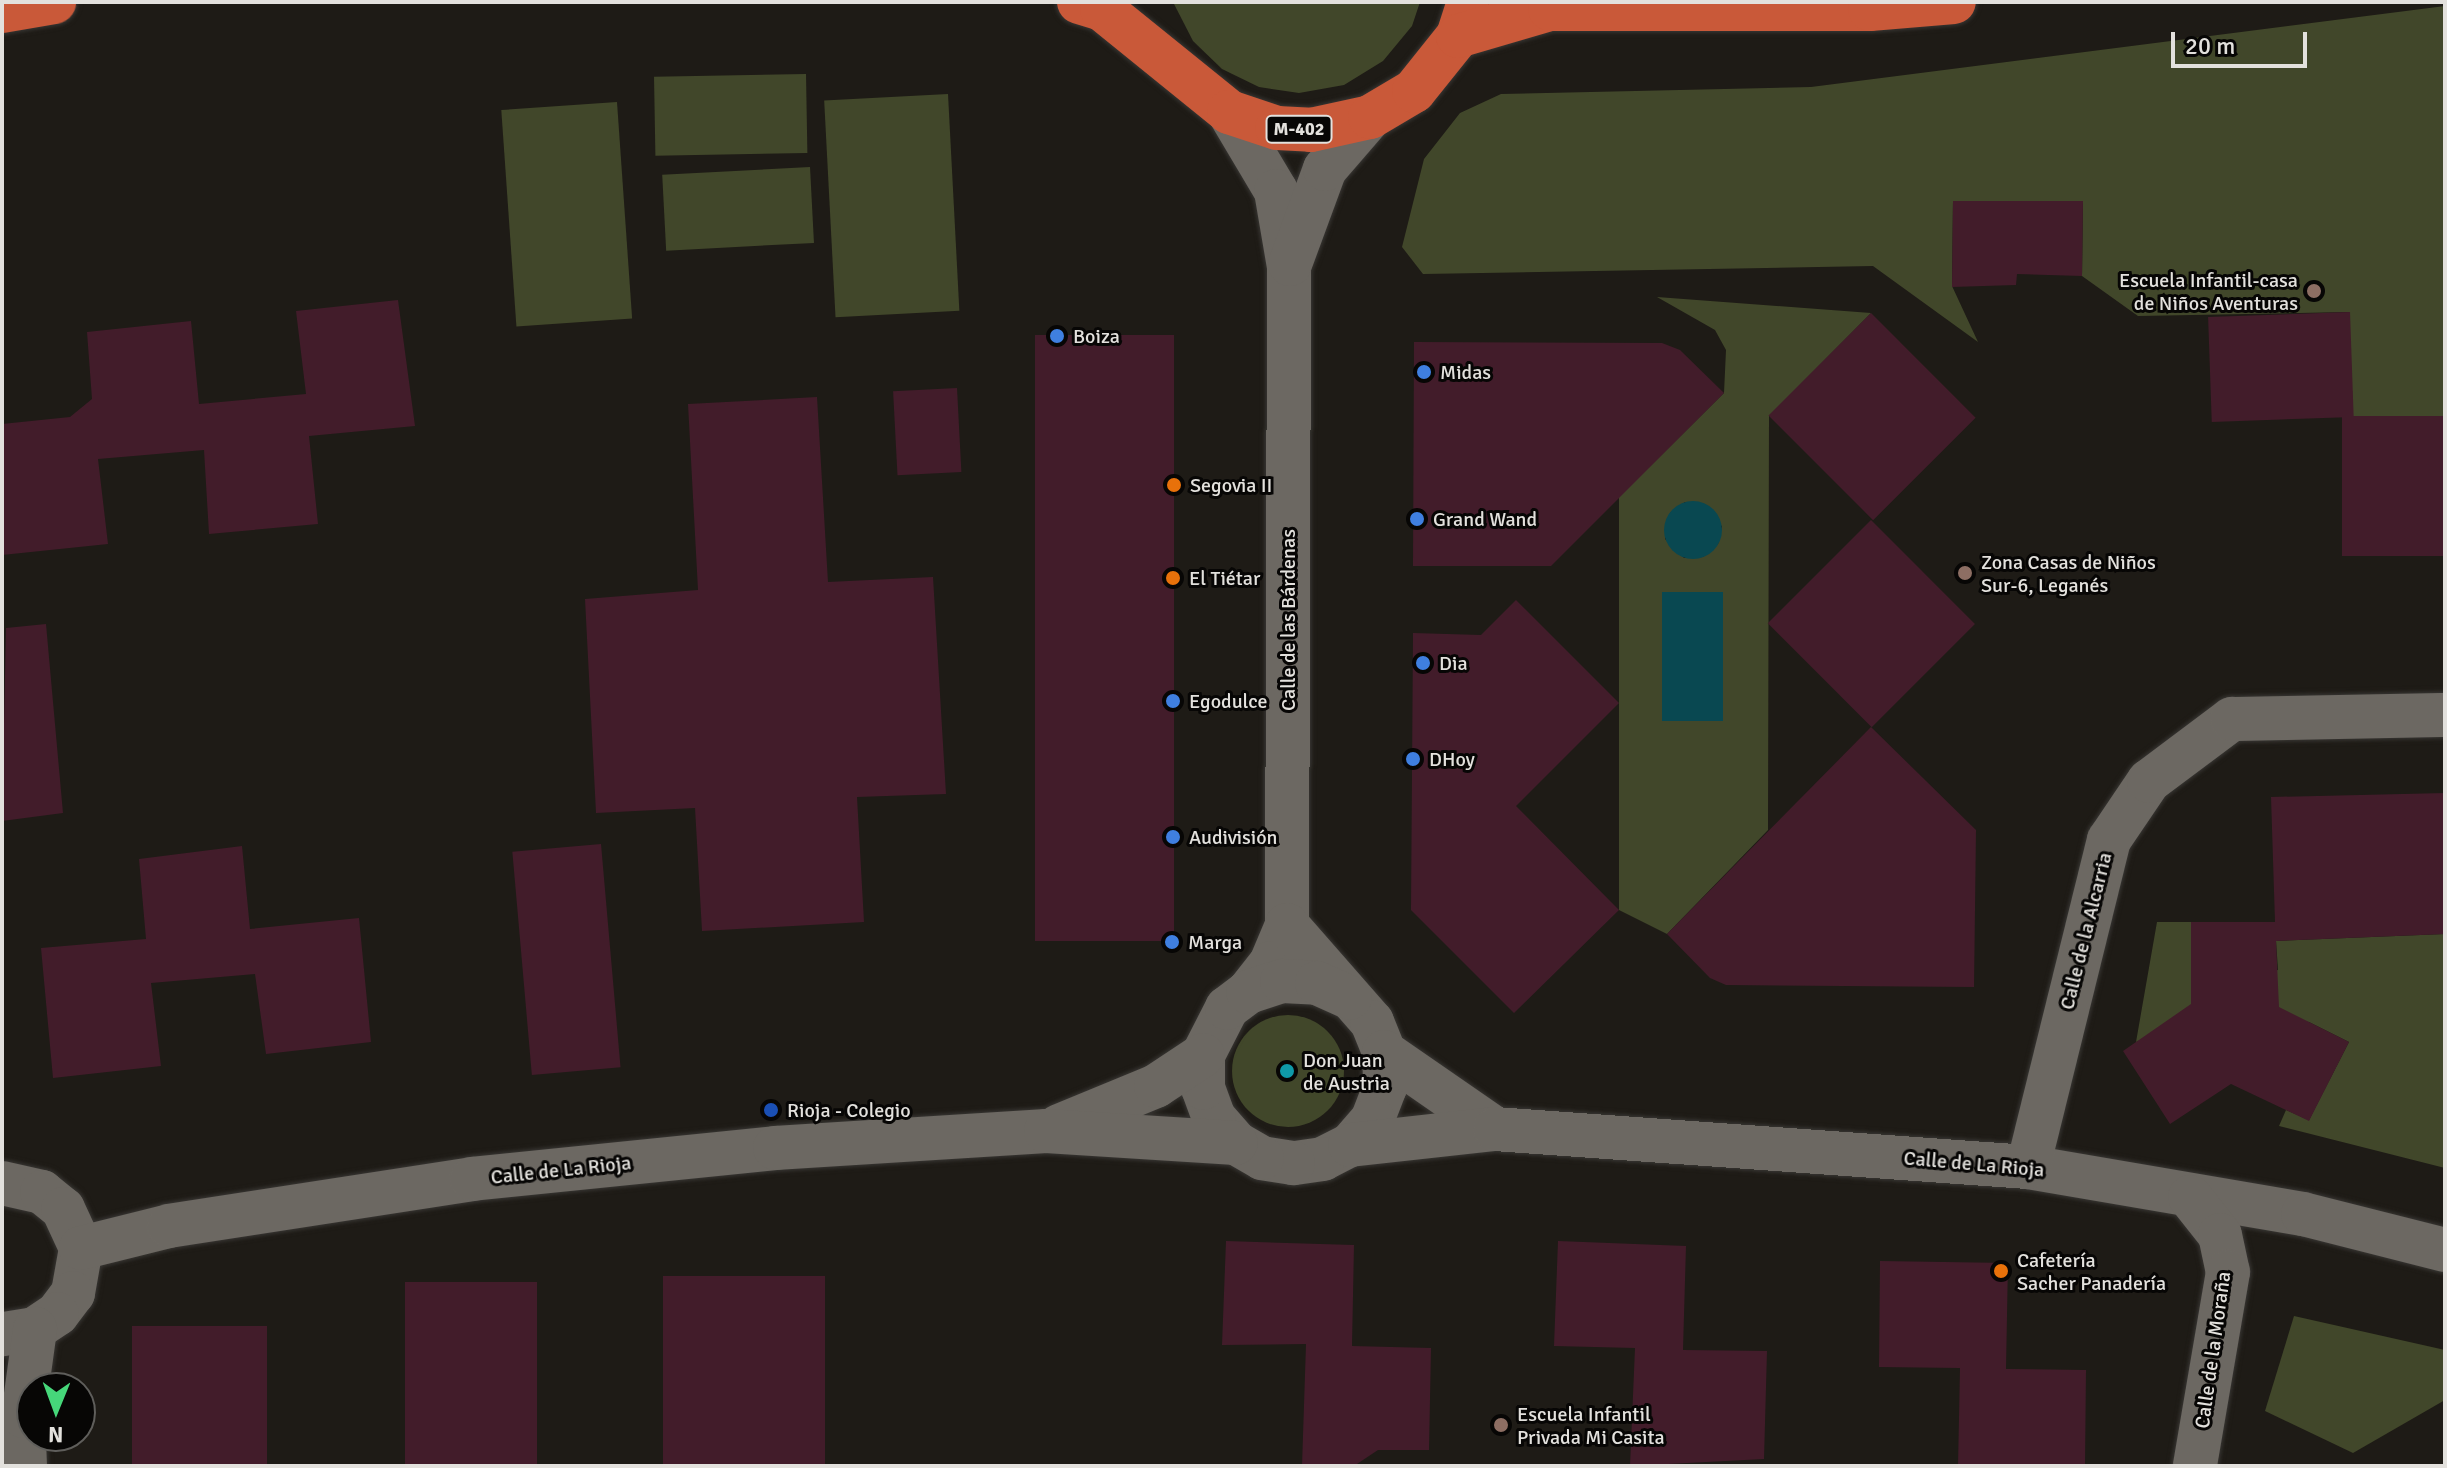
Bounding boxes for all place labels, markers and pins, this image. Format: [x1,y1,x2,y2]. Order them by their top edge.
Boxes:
place label: Escuela Infantil-casa de Niños Aventuras [2119,268,2298,315]
marker: Escuela Infantil-casa de Niños Aventuras [2305,282,2323,300]
place label: Boiza [1073,324,1120,348]
marker: Boiza [1048,327,1066,345]
place label: Midas [1440,360,1491,384]
marker: Midas [1415,363,1433,381]
place label: Segovia II [1190,473,1272,497]
marker: Segovia II [1165,476,1183,494]
place label: Grand Wand [1433,507,1537,531]
marker: Grand Wand [1408,510,1426,528]
place label: Zona Casas de Niños Sur-6, Leganés [1981,550,2156,597]
marker: Zona Casas de Niños Sur-6, Leganés [1956,564,1974,582]
place label: El Tiétar [1189,566,1260,590]
marker: El Tiétar [1164,569,1182,587]
place label: Dia [1439,651,1468,675]
marker: Dia [1414,654,1432,672]
place label: Egodulce [1189,689,1268,713]
marker: Egodulce [1164,692,1182,710]
place label: DHoy [1429,747,1475,771]
marker: DHoy [1404,750,1422,768]
place label: Audivisión [1189,825,1277,849]
marker: Audivisión [1164,828,1182,846]
place label: Marga [1188,930,1242,954]
marker: Marga [1163,933,1181,951]
place label: Don Juan de Austria [1303,1048,1390,1095]
marker: Don Juan de Austria [1278,1062,1296,1080]
place label: Rioja - Colegio [787,1098,911,1122]
marker: Rioja - Colegio [762,1101,780,1119]
place label: Cafetería Sacher Panadería [2017,1248,2166,1295]
marker: Cafetería Sacher Panadería [1992,1262,2010,1280]
place label: Escuela Infantil Privada Mi Casita [1517,1402,1665,1449]
marker: Escuela Infantil Privada Mi Casita [1492,1416,1510,1434]

